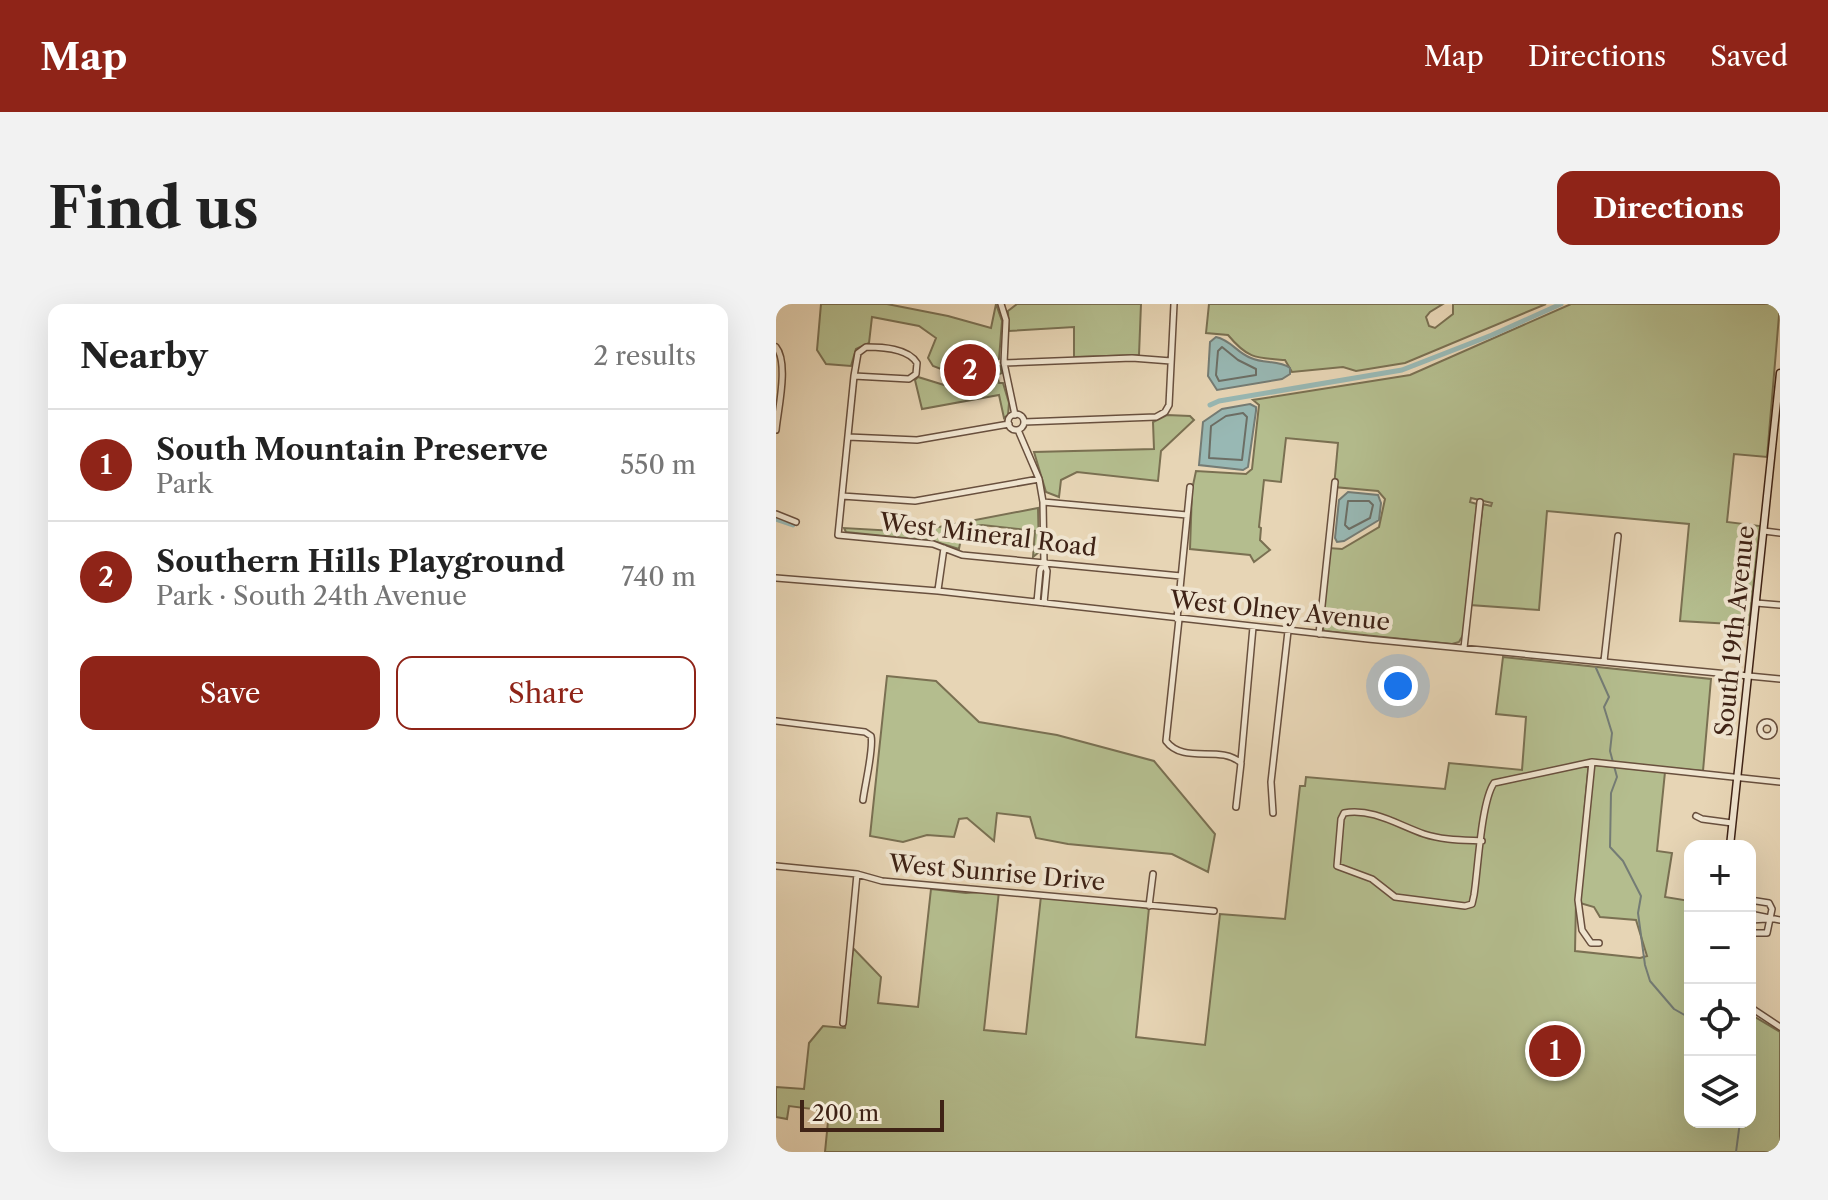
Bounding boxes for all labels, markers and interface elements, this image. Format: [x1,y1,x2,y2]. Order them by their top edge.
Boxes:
text: Map [40,33,128,80]
text: Map [1424,39,1484,73]
text: Directions [1528,39,1666,73]
text: Saved [1710,39,1788,73]
button: Directions [1557,171,1780,245]
text: Find us [48,174,259,243]
text: Nearby [80,335,208,377]
text: 2 results [593,340,696,372]
pin: 2 [944,340,996,400]
text: South Mountain Preserve [156,431,548,468]
text: 1 [100,449,112,481]
text: 550 m [620,449,696,481]
text: Park [156,468,213,500]
street label: West Mineral Road [877,507,1099,562]
street label: South 19th Avenue [1709,524,1760,738]
text: Southern Hills Playground [156,543,565,580]
text: 2 [98,561,114,593]
text: 740 m [621,561,696,593]
text: Park · South 24th Avenue [156,580,467,612]
street label: West Olney Avenue [1168,584,1392,636]
button: Save [80,656,380,730]
button: Share [396,656,696,730]
your location [1378,666,1418,706]
map controls [1684,840,1756,1128]
button: + [1684,840,1756,912]
street label: West Sunrise Drive [887,849,1106,896]
button: − [1684,912,1756,984]
button: locate [1684,984,1756,1056]
pin: 1 [1529,1021,1581,1081]
button: layers [1684,1056,1756,1128]
scale bar [800,1096,944,1132]
text: 200 m [812,1100,879,1127]

